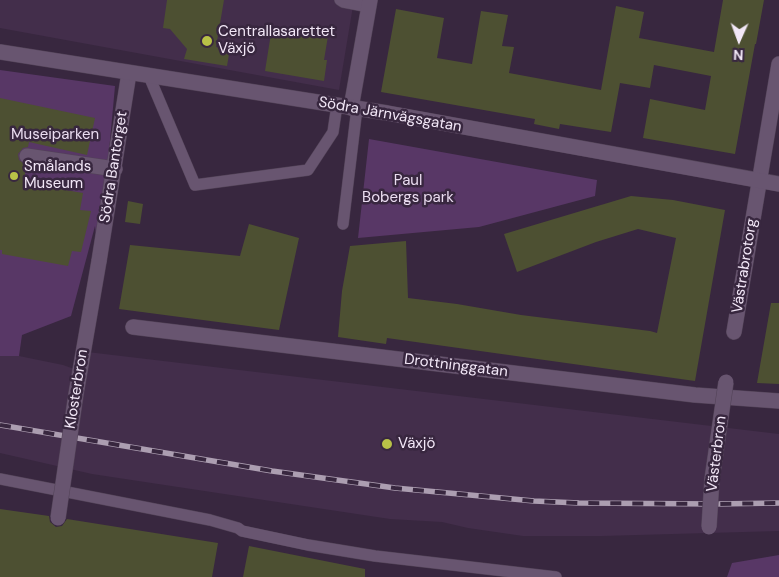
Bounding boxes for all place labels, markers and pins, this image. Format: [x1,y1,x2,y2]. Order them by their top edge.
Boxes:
place label: Centrallasarettet Växjö [218,23,335,58]
marker: Centrallasarettet Växjö [200,34,214,48]
place label: Smålands Museum [24,158,91,193]
marker: Smålands Museum [8,170,20,182]
place label: Växjö [398,435,435,453]
marker: Växjö [380,437,394,451]

